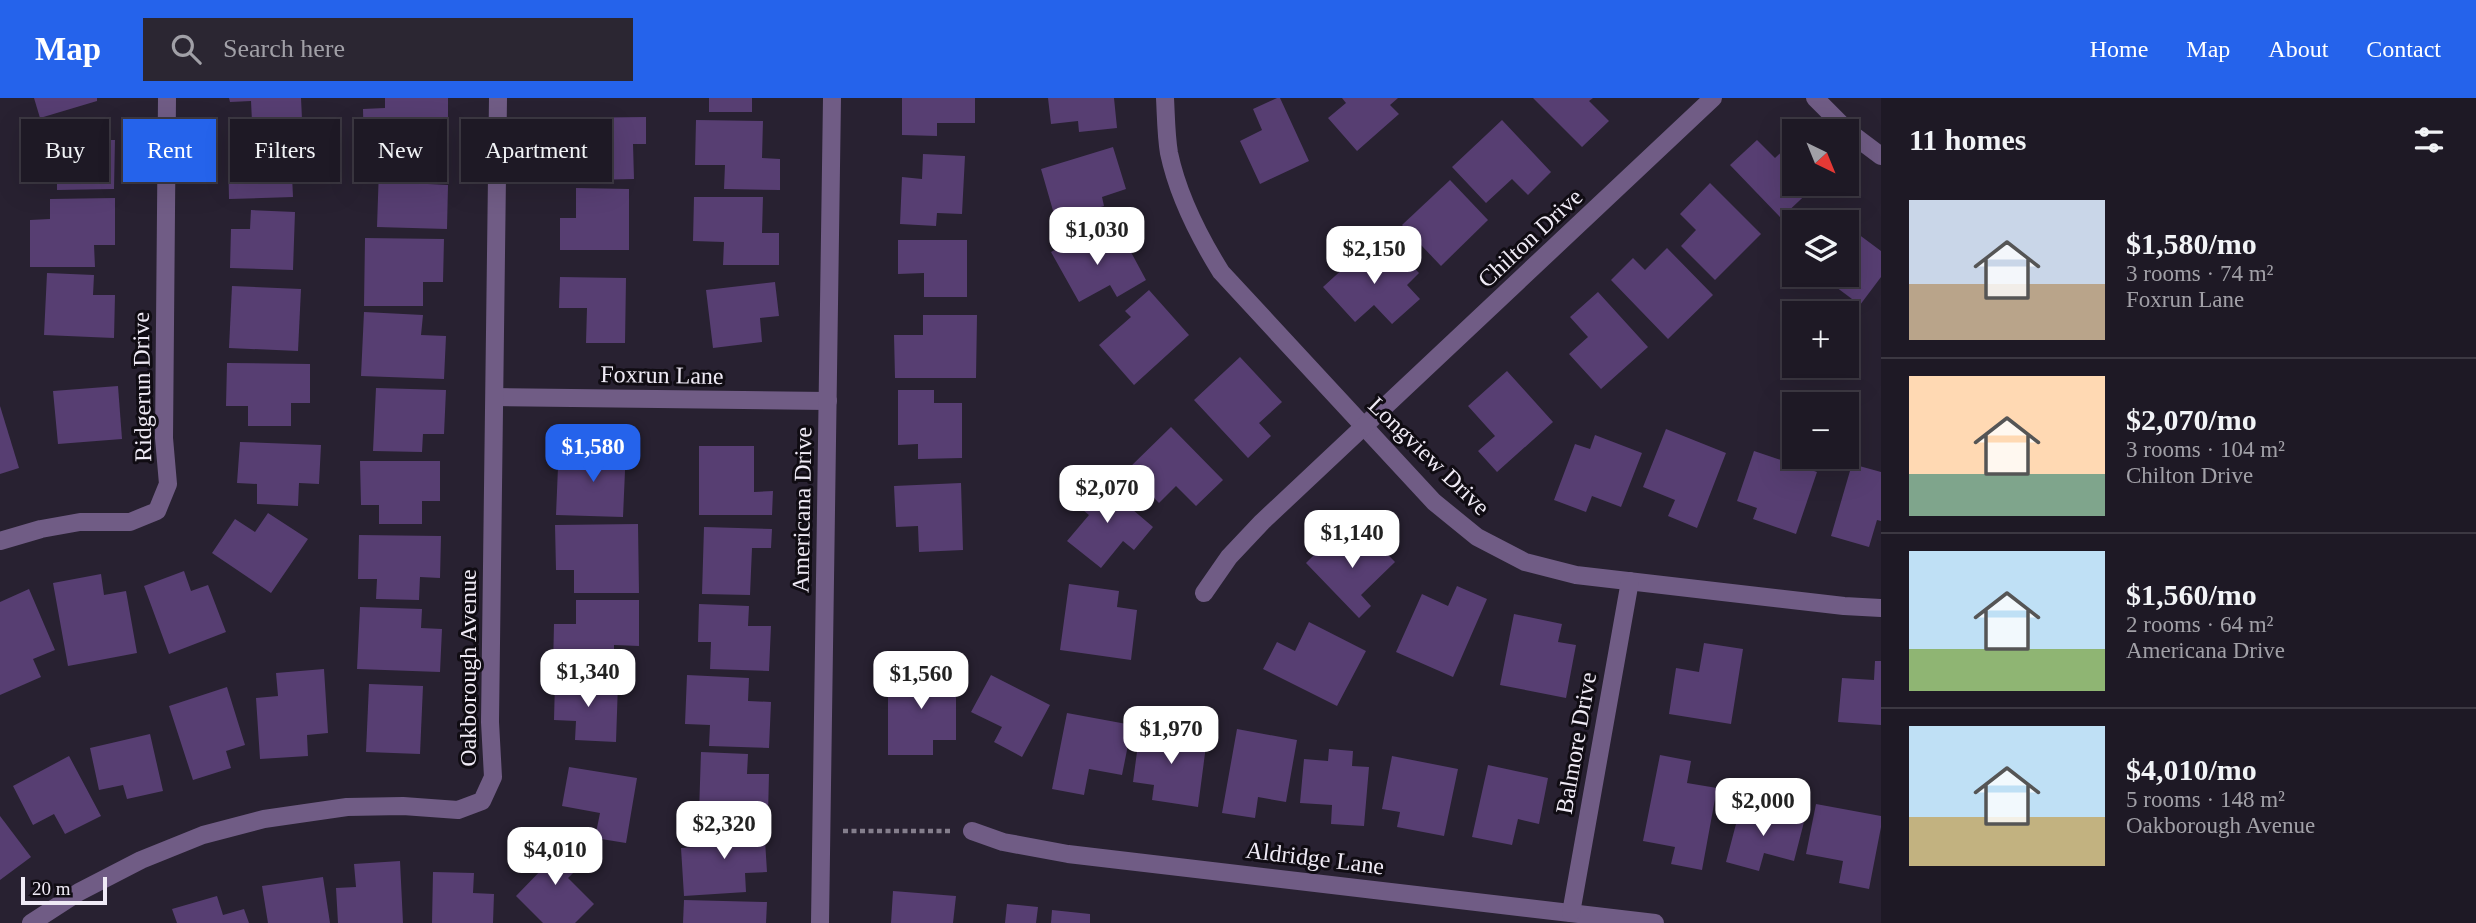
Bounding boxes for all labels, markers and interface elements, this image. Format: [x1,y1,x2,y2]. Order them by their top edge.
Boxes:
search box [143,18,633,81]
icon: search [167,30,205,68]
text: Map [35,31,101,67]
text: Search here [223,34,345,63]
text: Home [2090,36,2148,62]
text: Map [2186,36,2230,62]
text: About [2268,36,2328,62]
text: Contact [2366,36,2441,62]
chip: Buy [21,119,109,182]
chip: Rent [123,119,216,182]
chip: Filters [230,119,340,182]
chip: New [354,119,447,182]
chip: Apartment [461,119,612,182]
north arrow [1782,119,1858,196]
map controls [1782,119,1859,469]
icon: filters [2410,121,2448,159]
text: 11 homes [1909,123,2027,156]
street label: Chilton Drive [1473,183,1587,293]
pin: $1,030 [1040,208,1154,267]
button: layers [1782,210,1859,287]
text: $1,030 [1065,217,1129,242]
pin: $2,150 [1317,226,1431,286]
text: $1,580/mo [2126,227,2257,260]
icon: home [1965,228,2049,312]
text: $2,150 [1342,236,1406,261]
text: 3 rooms · 74 m² [2126,261,2273,286]
text: Foxrun Lane [2126,287,2244,312]
button: + [1782,301,1859,378]
street label: Ridgerun Drive [128,312,156,462]
street label: Foxrun Lane [600,361,724,389]
street label: Longview Drive [1363,392,1495,520]
button: − [1782,392,1859,469]
text: $2,070/mo [2126,403,2257,436]
icon: home [1965,404,2049,488]
pin: $1,580 [536,424,650,484]
street label: Americana Drive [788,427,816,593]
text: $1,580 [561,434,625,459]
text: 3 rooms · 104 m² [2126,437,2285,462]
text: Chilton Drive [2126,463,2253,488]
pin: $2,070 [1050,466,1164,525]
text: $2,070 [1075,475,1139,500]
pin: $1,140 [1295,510,1409,570]
text: $1,140 [1320,520,1384,545]
street label: Oakborough Avenue [455,569,481,767]
text: $1,560/mo [2126,578,2257,611]
icon: home [1965,579,2049,663]
text: 2 rooms · 64 m² [2126,612,2273,637]
text: Americana Drive [2126,638,2285,663]
pin: $1,340 [531,650,645,709]
pin: $1,560 [864,652,978,711]
text: $1,340 [556,659,620,684]
text: $1,560 [889,661,953,686]
street label: Balmore Drive [1551,670,1601,816]
pin: $1,970 [1114,706,1228,766]
text: $1,970 [1139,716,1203,741]
text: $4,010/mo [2126,753,2257,786]
icon: home [1965,754,2049,838]
pin: $2,000 [1706,778,1820,838]
text: 5 rooms · 148 m² [2126,787,2285,812]
text: $2,000 [1731,788,1795,813]
pin: $2,320 [667,802,781,861]
text: $2,320 [692,811,756,836]
text: Oakborough Avenue [2126,813,2315,838]
pin: $4,010 [498,828,612,887]
text: $4,010 [523,837,587,862]
street label: Aldridge Lane [1244,837,1386,879]
scale bar [21,874,107,906]
text: 20 m [32,878,71,899]

